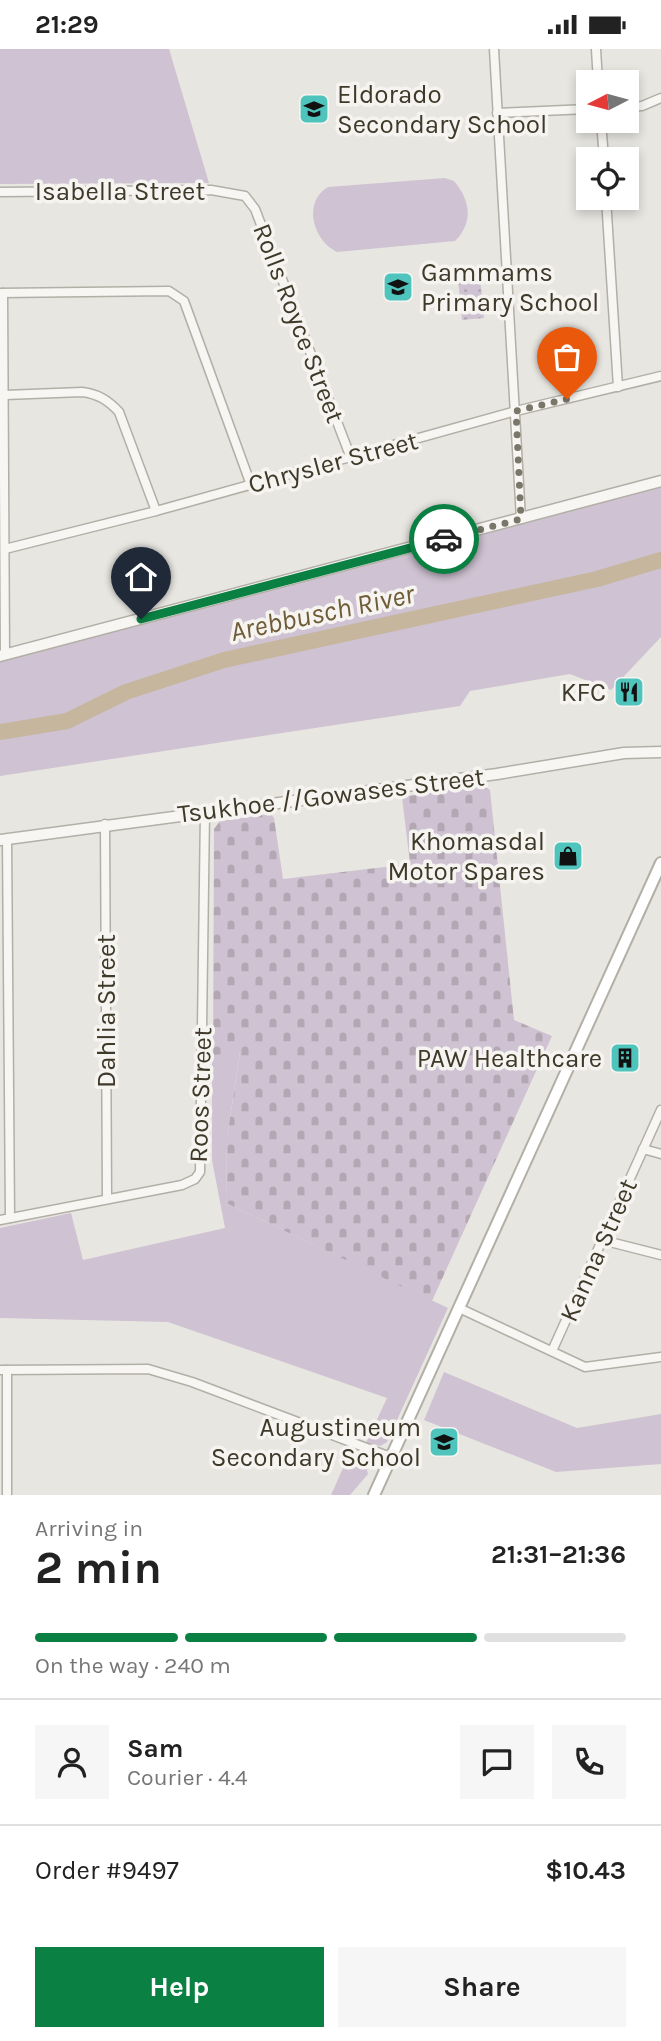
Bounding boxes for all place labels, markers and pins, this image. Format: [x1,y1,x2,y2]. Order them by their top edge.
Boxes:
place label: Eldorado Secondary School [337,79,547,140]
school or university icon: Eldorado Secondary School [297,92,331,126]
place label: Gammams Primary School [421,257,599,318]
school or university icon: Gammams Primary School [381,270,415,304]
pin [537,327,597,399]
pin [111,547,171,619]
restaurant icon: KFC [612,675,646,709]
place label: KFC [561,677,606,708]
place label: Khomasdal Motor Spares [388,826,545,887]
shop icon: Khomasdal Motor Spares [551,839,585,873]
building icon: PAW Healthcare [608,1041,642,1075]
place label: PAW Healthcare [417,1043,602,1074]
place label: Augustineum Secondary School [211,1412,421,1473]
school or university icon: Augustineum Secondary School [427,1425,461,1459]

